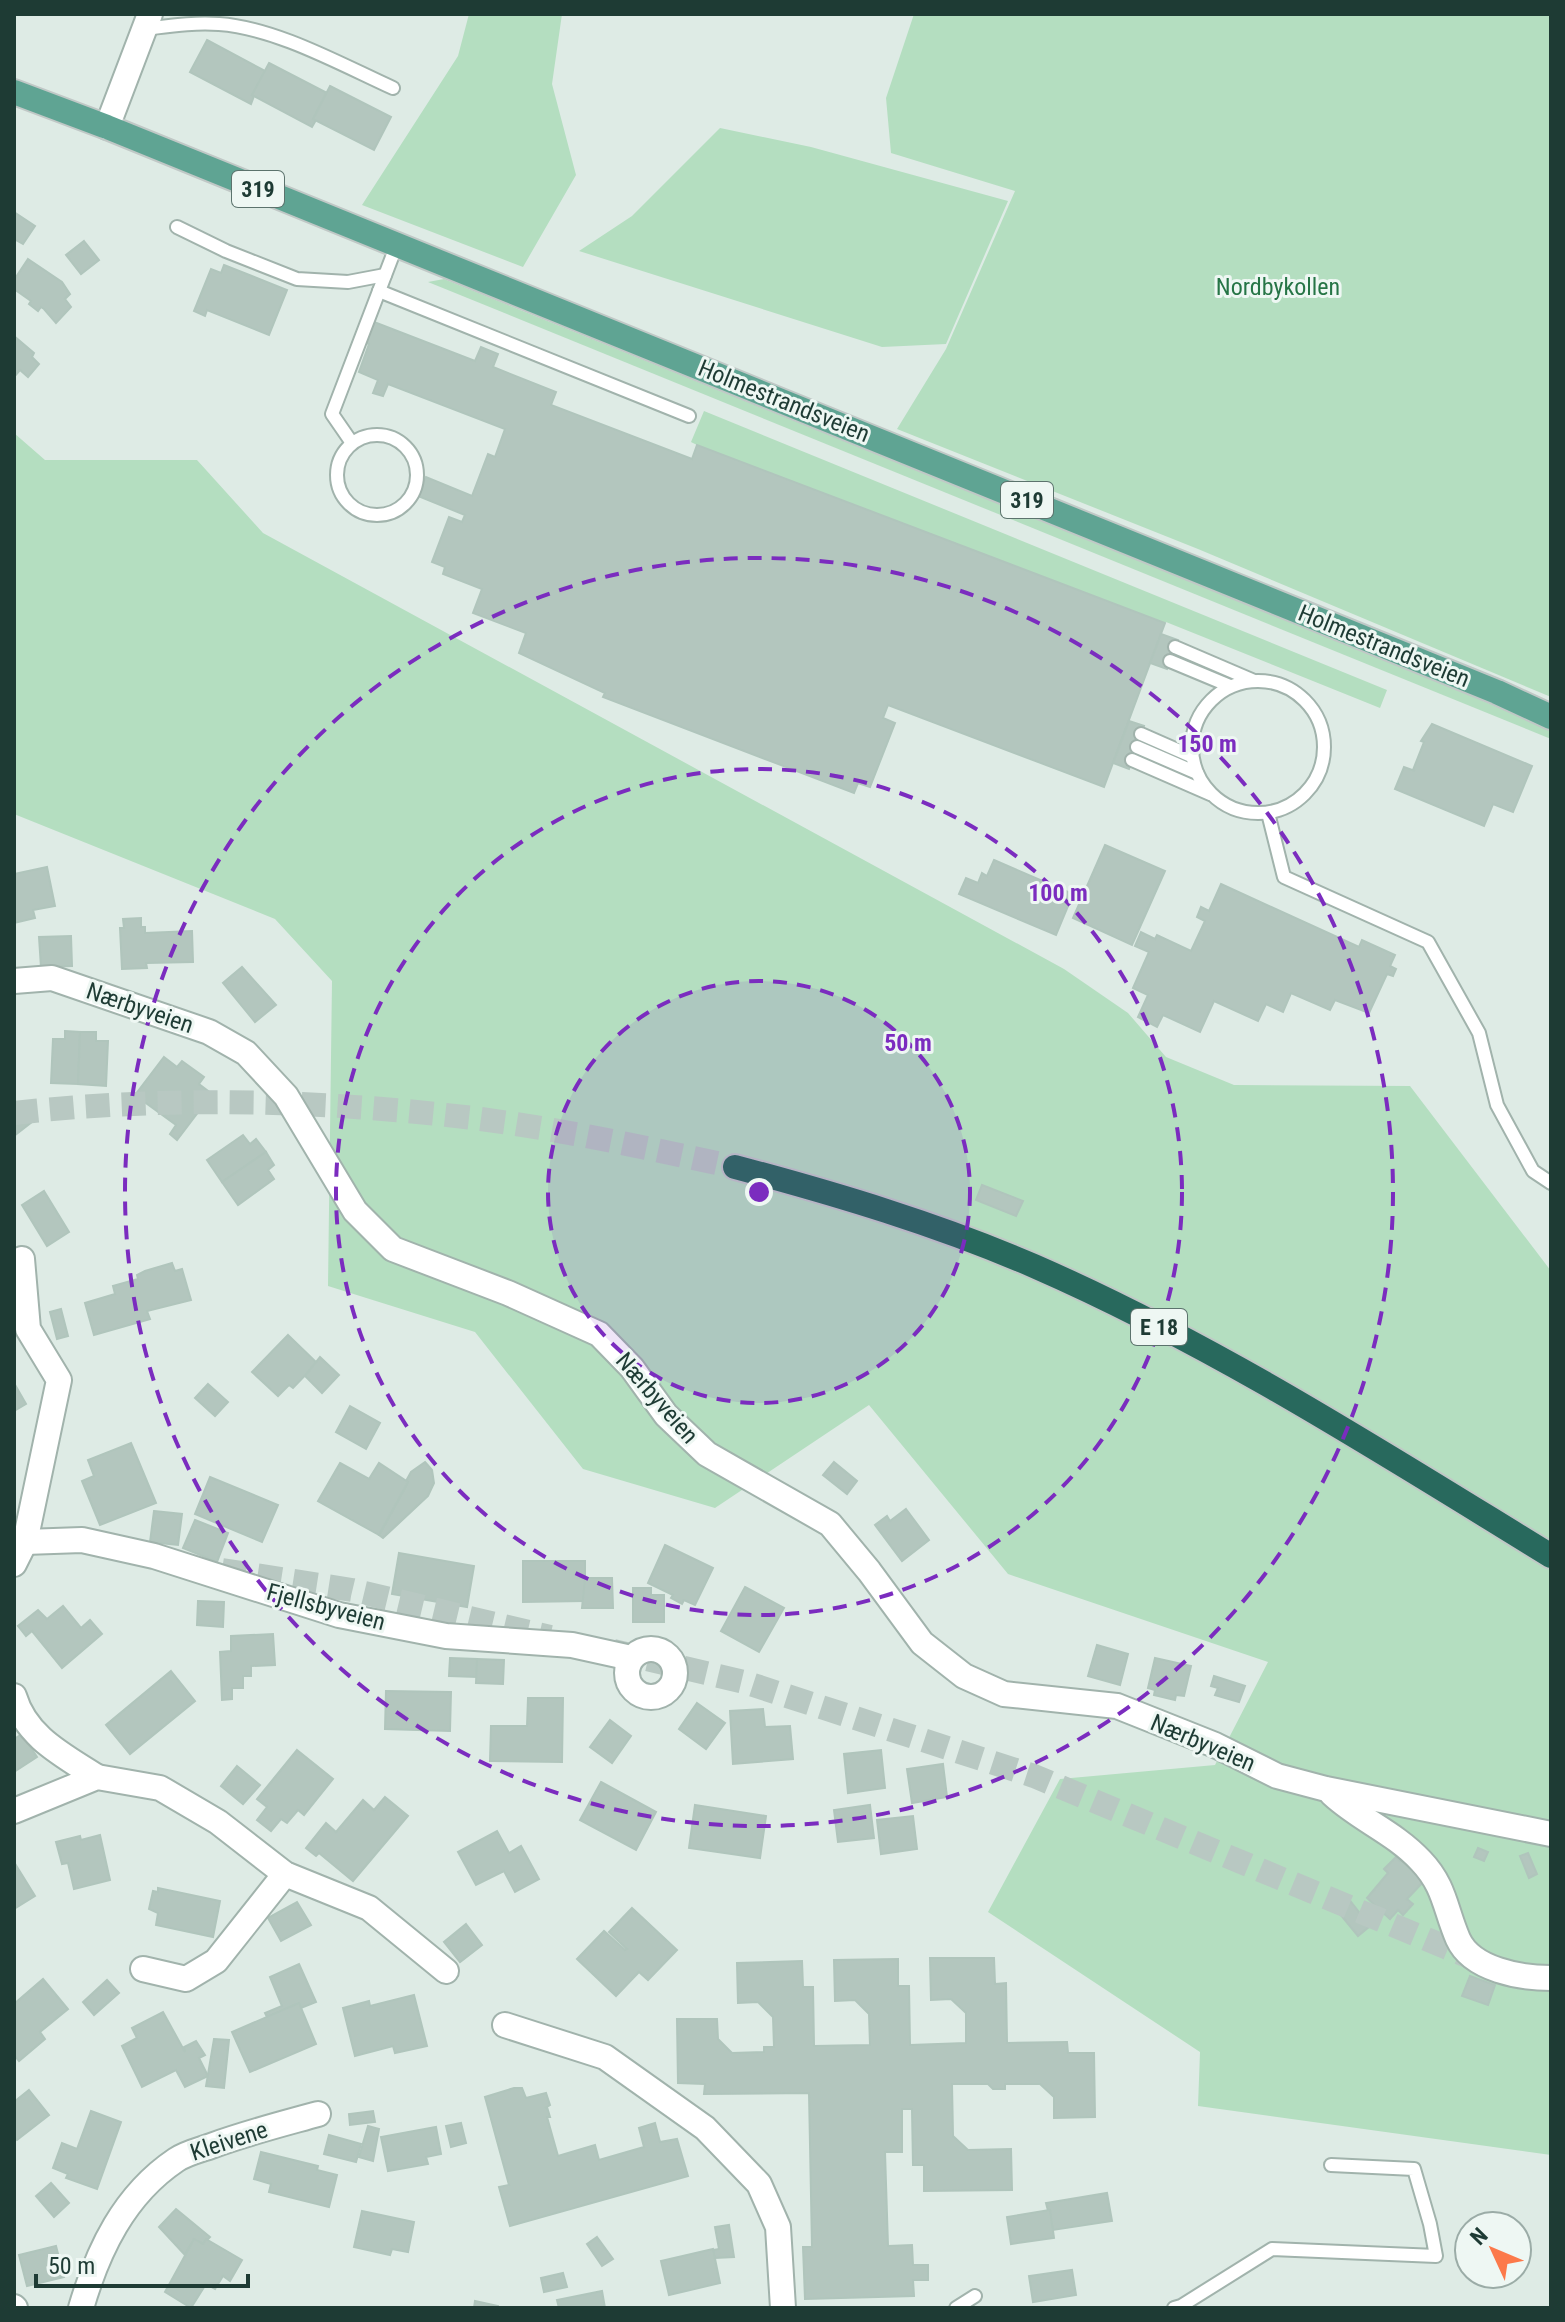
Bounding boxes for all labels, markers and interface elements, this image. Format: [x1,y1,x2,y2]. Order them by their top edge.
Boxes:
road number: 319 [232,171,284,207]
park label: Nordbykollen [1216,273,1340,301]
street label: Holmestrandsveien [694,354,874,448]
road number: 319 [1001,482,1053,518]
street label: Holmestrandsveien [1294,599,1474,693]
text: 150 m [1177,730,1237,758]
text: 100 m [1028,879,1088,907]
street label: Nærbyveien [83,977,197,1039]
text: 50 m [884,1029,932,1057]
centre of rings [745,1178,773,1206]
road number: E 18 [1131,1309,1187,1345]
street label: Nærbyveien [610,1347,704,1449]
street label: Fjellsbyveien [264,1578,388,1636]
street label: Nærbyveien [1146,1708,1260,1778]
street label: Kleivene [187,2115,271,2167]
north arrow [1453,2210,1533,2290]
text: N [1465,2223,1493,2250]
scale bar [36,2238,248,2288]
text: 50 m [48,2252,95,2280]

